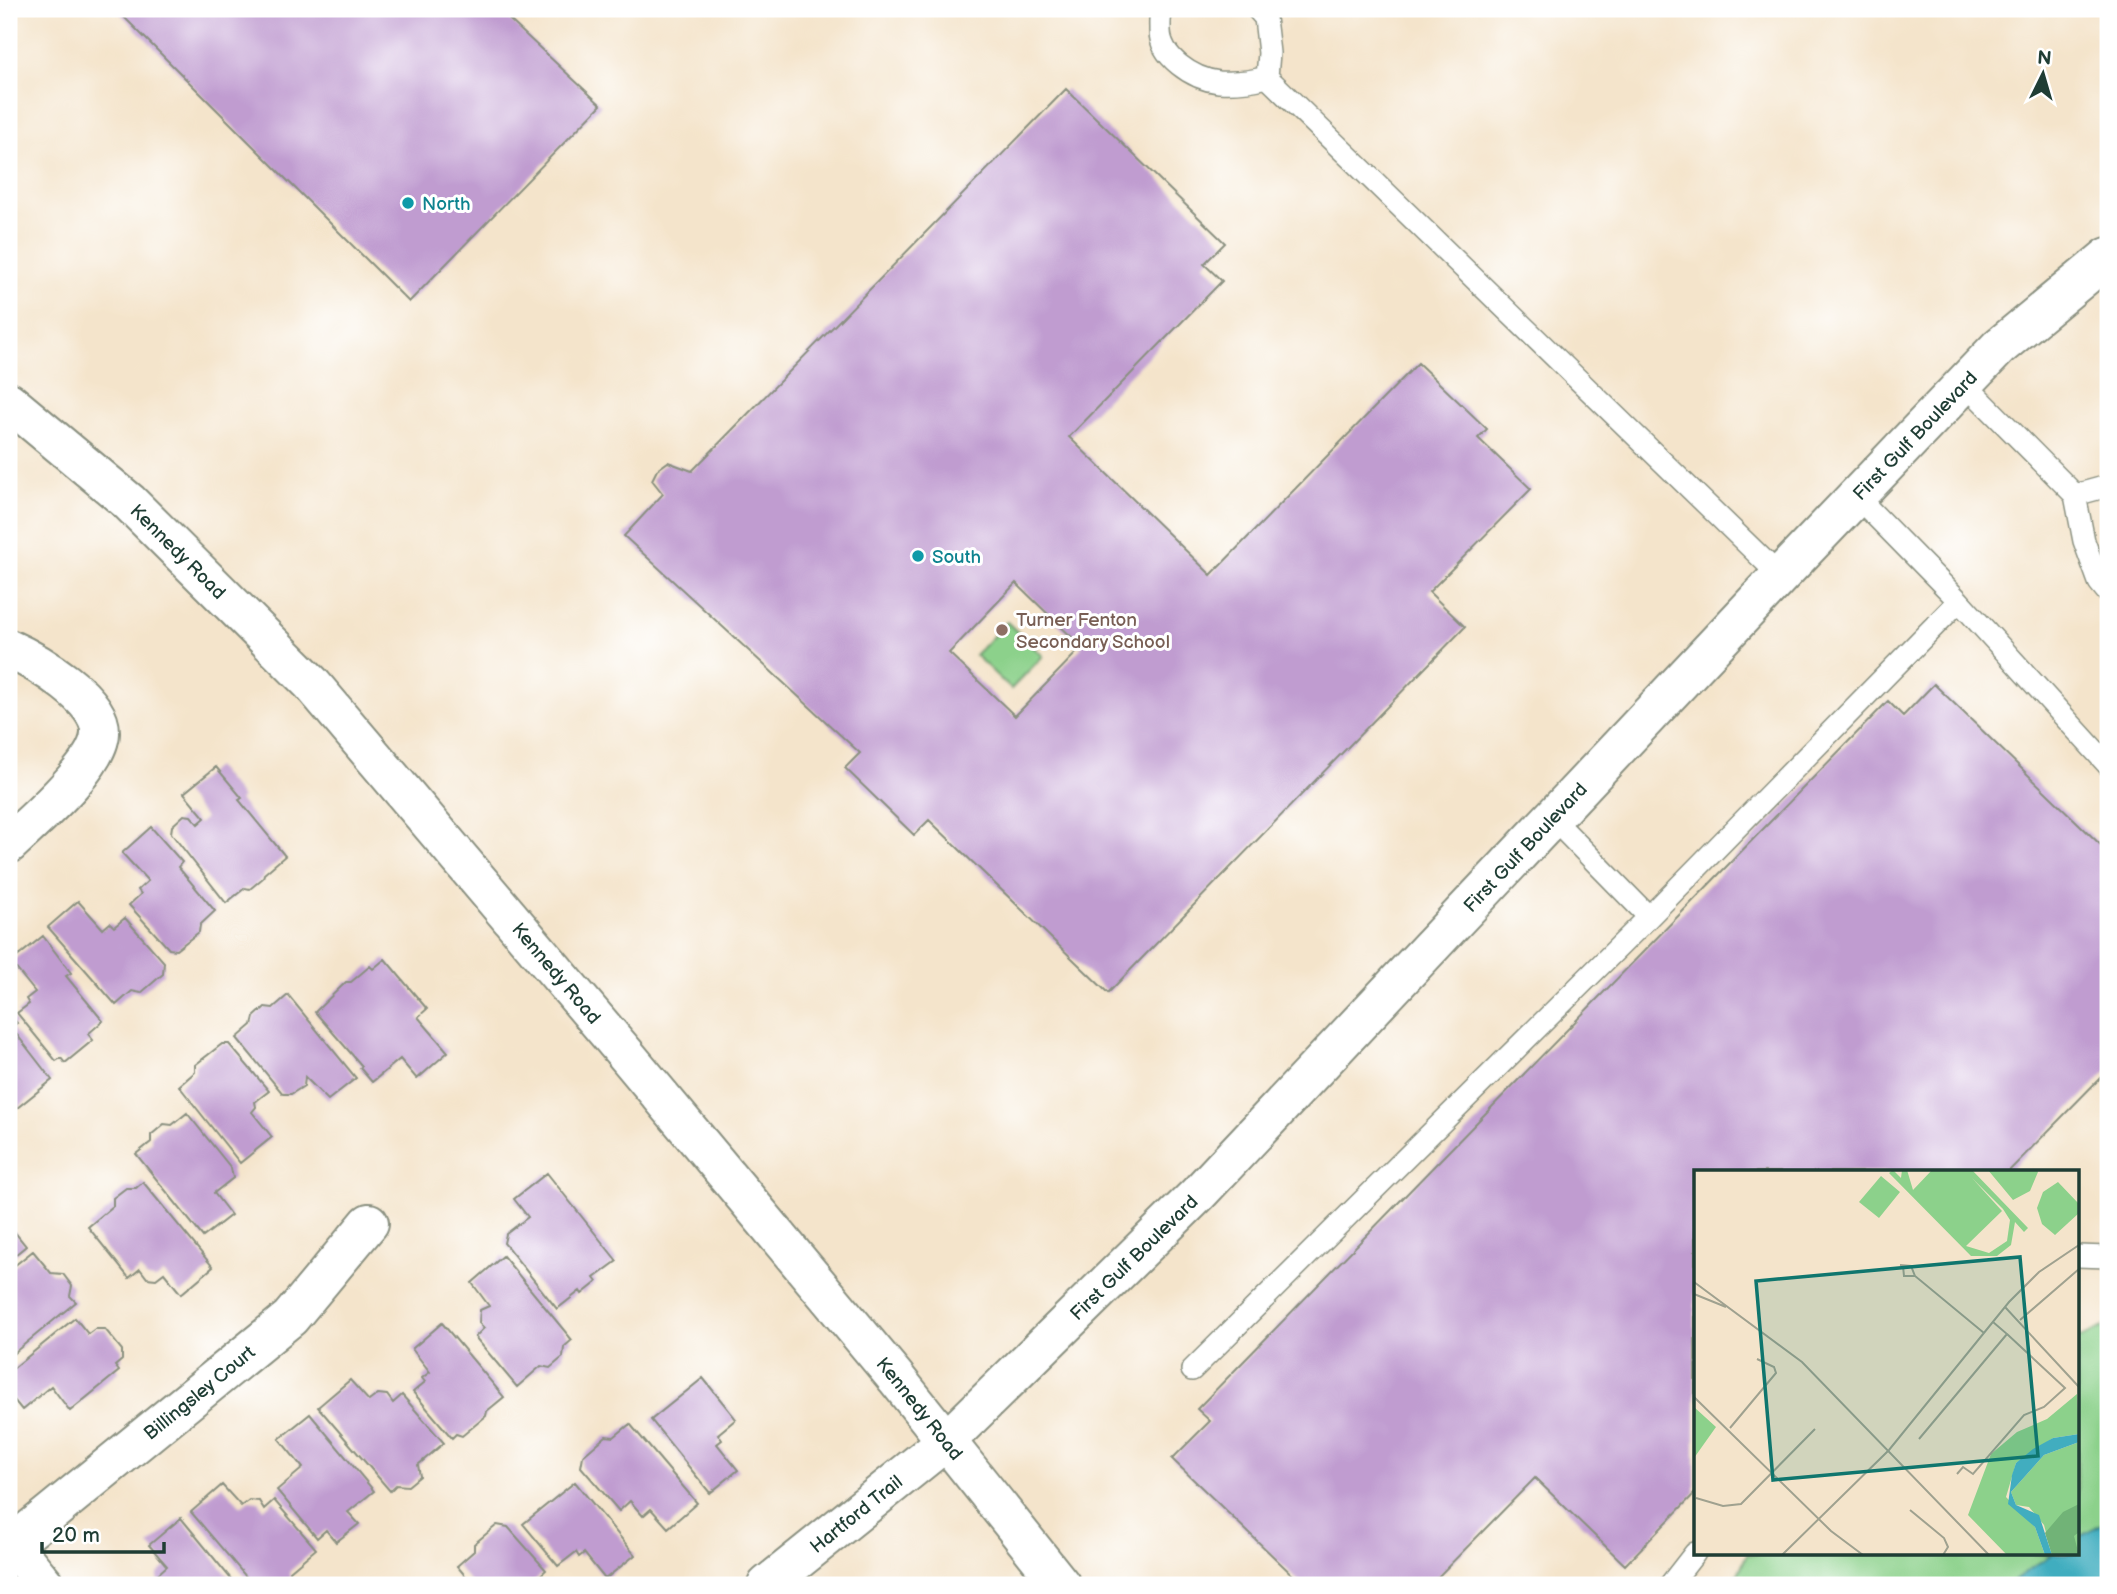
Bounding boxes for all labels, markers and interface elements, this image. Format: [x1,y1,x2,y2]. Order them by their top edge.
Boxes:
north arrow [2008,38,2078,108]
text: N [2036,46,2052,71]
place label: North [422,193,471,216]
marker: North [400,195,416,211]
street label: First Gulf Boulevard [1849,367,1983,506]
street label: Kennedy Road [125,500,230,605]
place label: South [932,546,981,569]
marker: South [910,548,926,564]
place label: Turner Fenton Secondary School [1016,609,1170,654]
marker: Turner Fenton Secondary School [994,622,1010,638]
street label: First Gulf Boulevard [1459,778,1592,918]
street label: Kennedy Road [506,919,605,1029]
inset map [1694,1170,2078,1556]
street label: First Gulf Boulevard [1066,1191,1203,1326]
street label: Billingsley Court [140,1341,260,1446]
street label: Kennedy Road [871,1353,967,1465]
street label: Hartford Trail [806,1471,908,1559]
scale bar [42,1510,164,1554]
text: 20 m [52,1523,100,1548]

